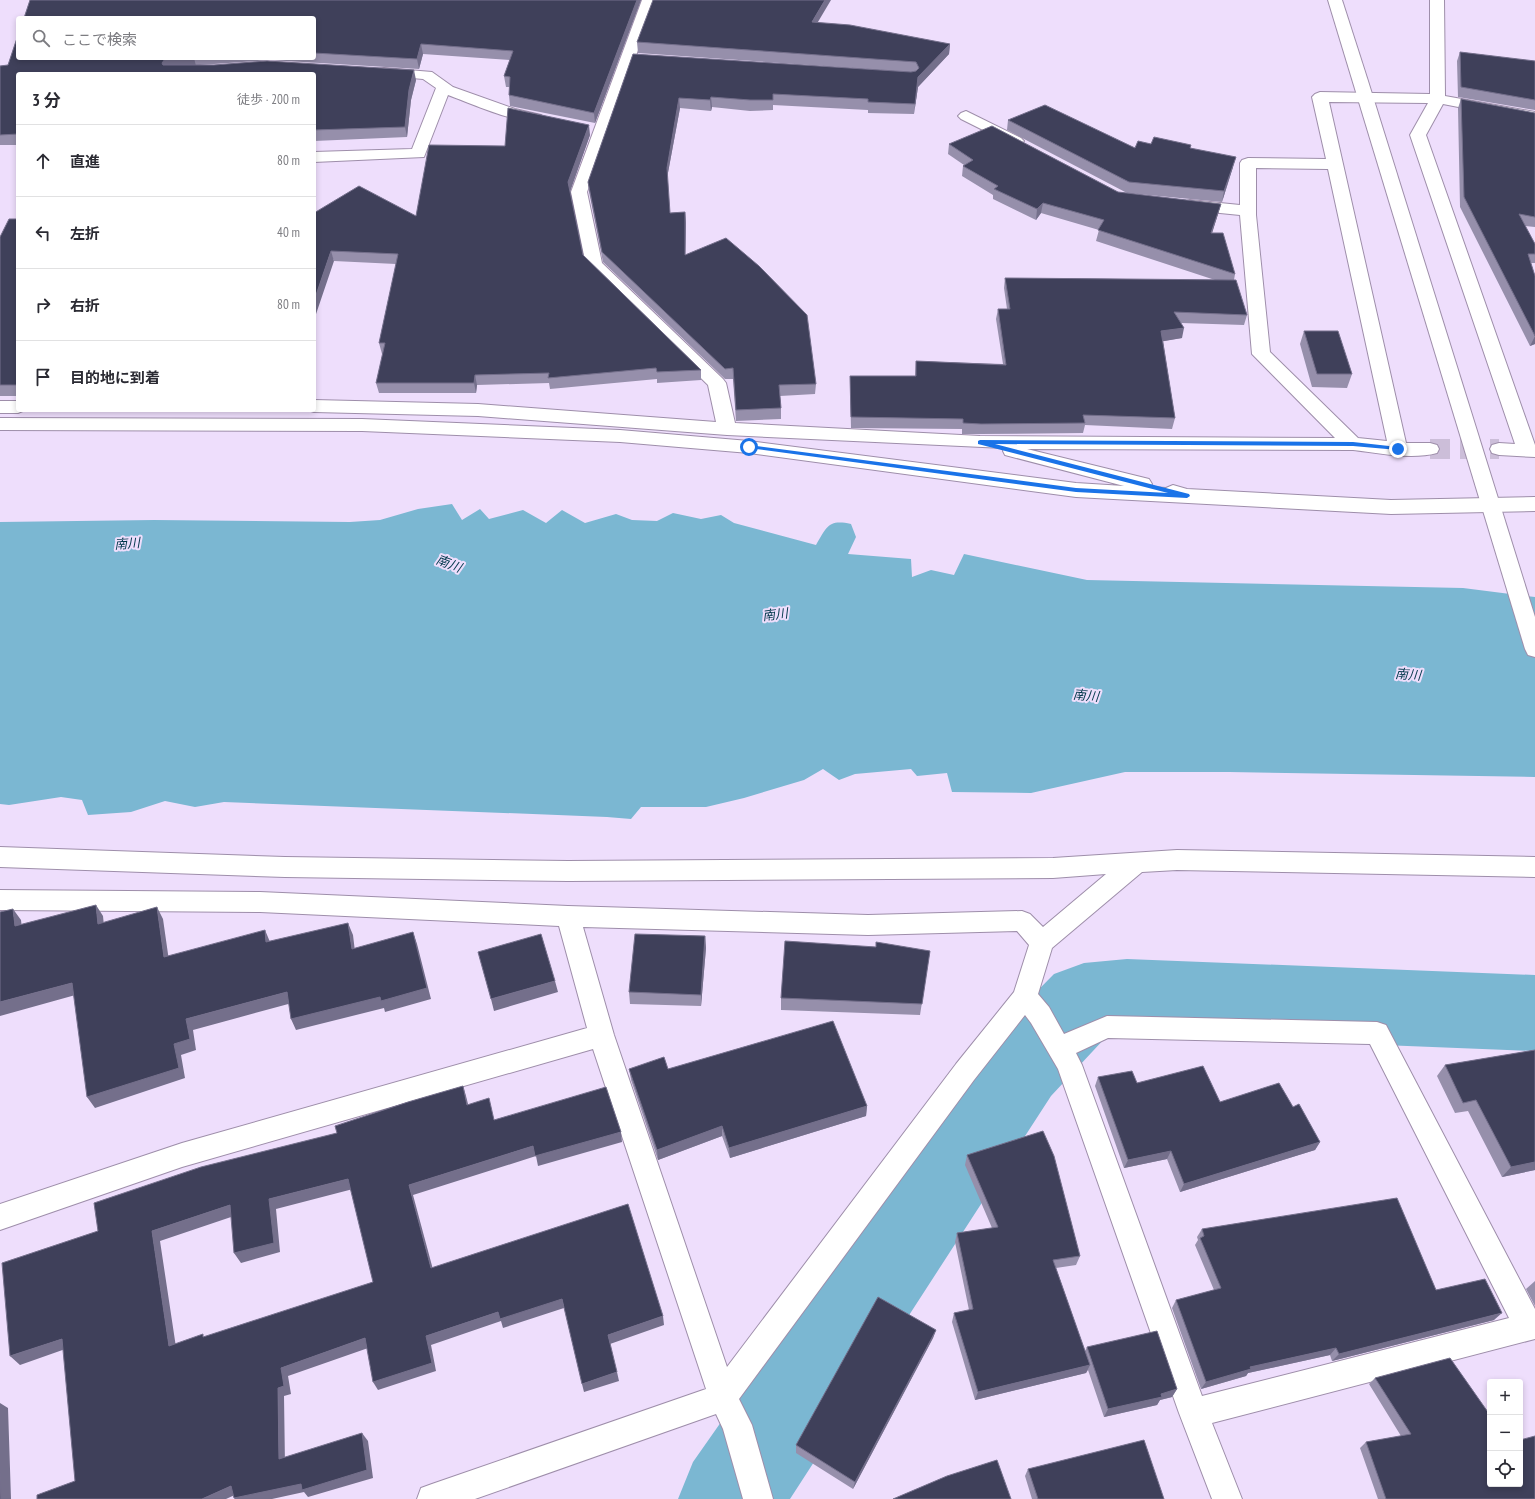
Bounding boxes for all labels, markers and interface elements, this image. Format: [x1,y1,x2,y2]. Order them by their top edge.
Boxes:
search box [16,16,316,60]
icon: search [30,27,52,49]
text: ここで検索 [62,30,137,49]
text: 3 分 [32,89,61,111]
text: 徒歩 · 200 m [237,91,300,108]
icon: ahead [32,150,54,172]
text: 直進 [70,152,100,171]
text: 80 m [277,152,300,169]
icon: left [32,222,54,244]
text: 左折 [70,224,100,243]
text: 40 m [277,224,300,241]
icon: right [32,294,54,316]
text: 右折 [70,296,100,315]
text: 80 m [277,296,300,313]
icon: arrive [32,366,54,388]
text: 目的地に到着 [70,368,160,387]
route start [740,438,758,456]
route end [1389,440,1407,458]
water label: 南川 [113,534,143,553]
water label: 南川 [434,551,466,577]
water label: 南川 [761,604,791,625]
water label: 南川 [1394,665,1424,684]
water label: 南川 [1072,686,1102,705]
map controls [1487,1379,1523,1487]
button: + [1487,1379,1523,1415]
button: − [1487,1415,1523,1451]
button: locate [1487,1451,1523,1487]

